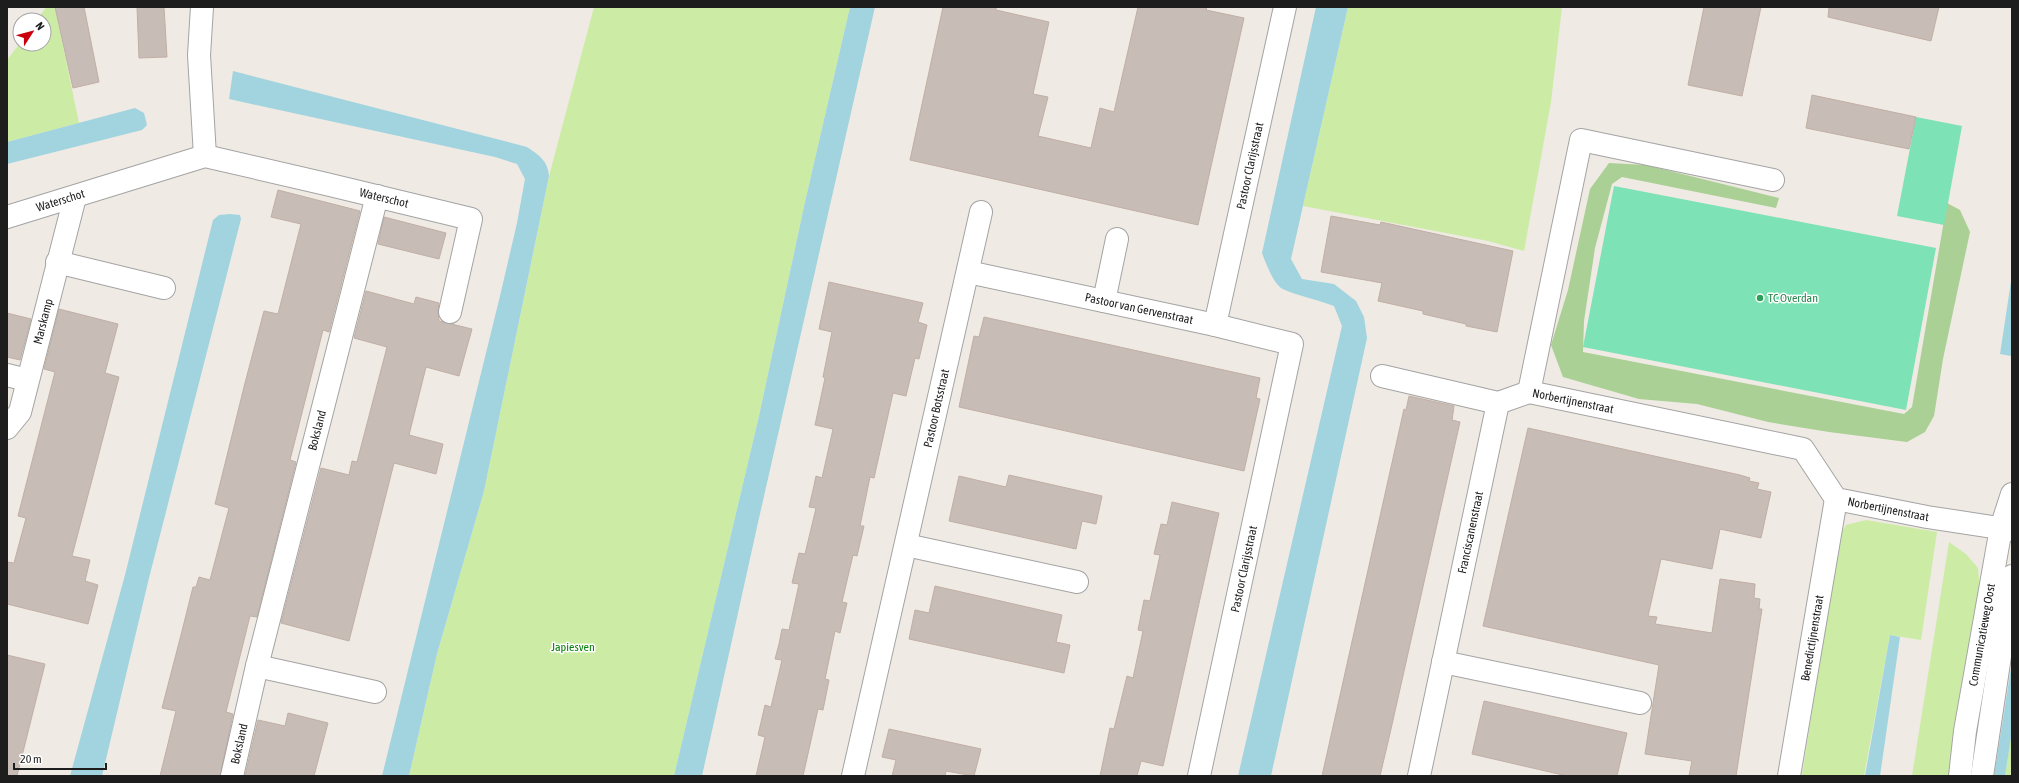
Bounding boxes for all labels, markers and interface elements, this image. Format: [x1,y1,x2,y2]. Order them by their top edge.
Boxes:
north arrow [12,12,52,52]
text: N [33,20,47,32]
street label: Pastoor Clarijsstraat [1234,121,1267,211]
street label: Waterschot [358,185,410,211]
street label: Waterschot [35,186,87,215]
street label: Pastoor van Gervenstraat [1084,290,1195,327]
place label: TC Overdan [1768,291,1818,305]
marker: TC Overdan [1755,293,1765,303]
street label: Marskamp [31,297,56,346]
street label: Pastoor Botsstraat [921,367,952,449]
street label: Norbertijnenstraat [1531,386,1615,417]
street label: Boksland [305,409,329,452]
street label: Franciscanenstraat [1455,490,1486,575]
street label: Norbertijnenstraat [1846,494,1930,524]
street label: Pastoor Clarijsstraat [1228,524,1260,614]
street label: Communicatieweg Oost [1966,582,1998,687]
street label: Benedictijnenstraat [1798,593,1827,682]
park label: Japiesven [551,640,595,654]
street label: Boksland [228,722,251,765]
scale bar [14,745,106,771]
text: 20 m [20,752,42,766]

